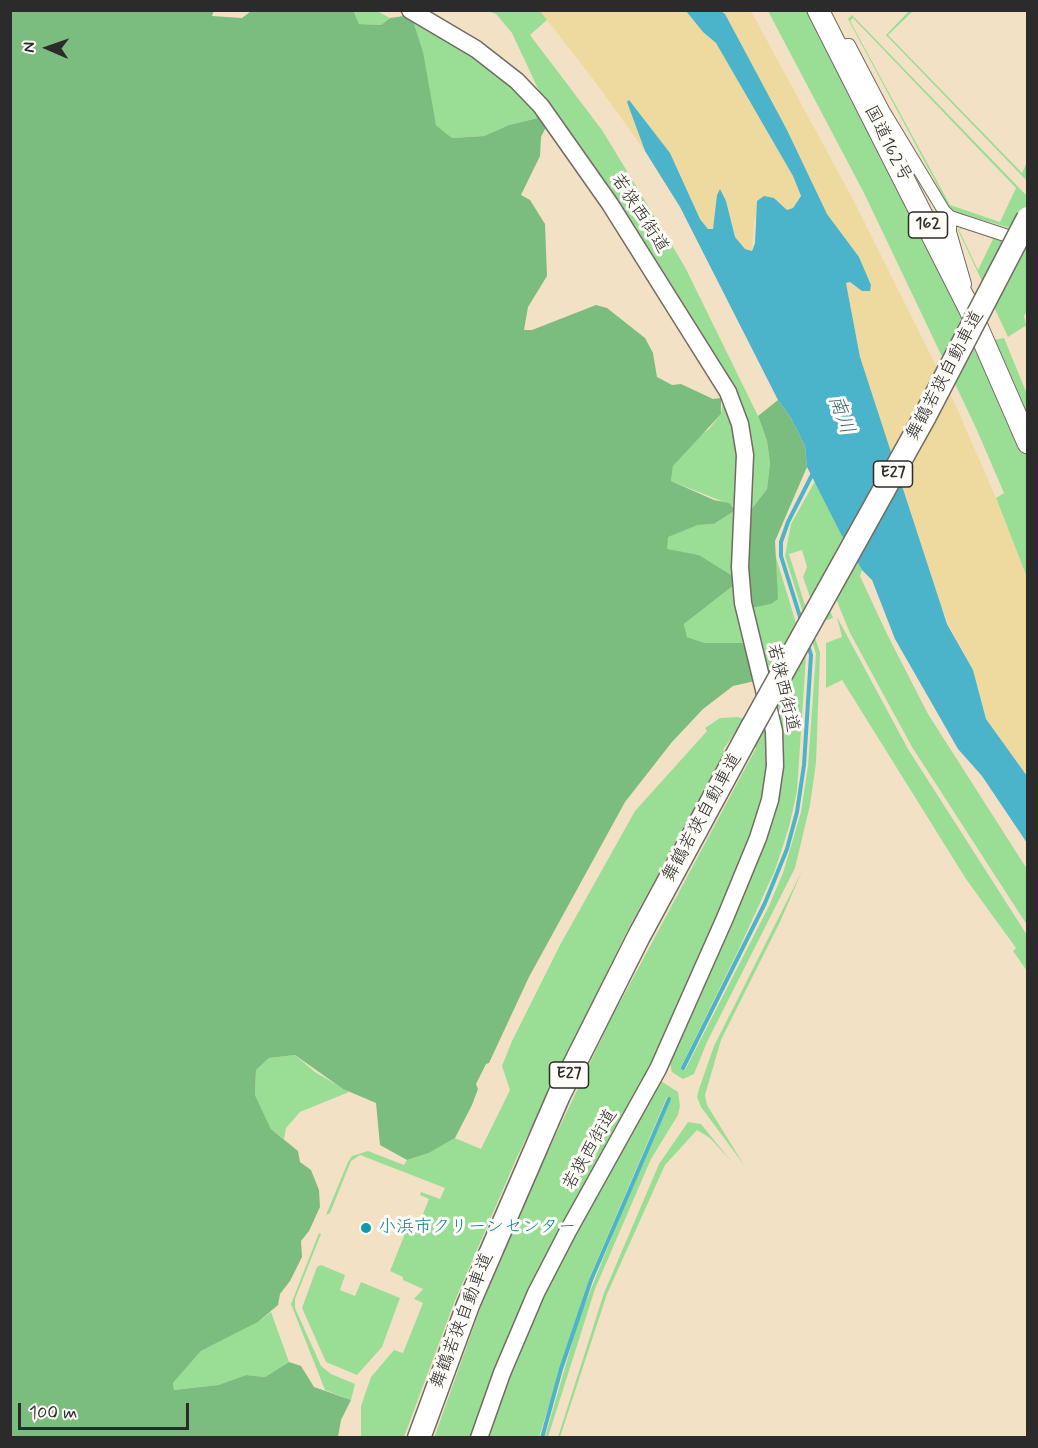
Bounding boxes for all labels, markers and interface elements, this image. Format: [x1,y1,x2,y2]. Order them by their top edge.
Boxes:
north arrow [18,18,78,78]
text: N [19,42,40,53]
street label: 国道162号 [859,102,915,186]
street label: 若狭西街道 [605,170,673,258]
road number: 162 [908,212,948,238]
street label: 舞鶴若狭自動車道 [903,307,989,445]
water label: 南川 [822,392,858,438]
road number: E27 [874,461,912,487]
street label: 若狭西街道 [761,642,803,734]
street label: 舞鶴若狭自動車道 [659,750,747,886]
road number: E27 [550,1062,588,1088]
street label: 若狭西街道 [559,1106,623,1194]
place label: 小浜市クリーンセンター [378,1217,576,1239]
marker: 小浜市クリーンセンター [359,1221,373,1235]
street label: 舞鶴若狭自動車道 [427,1250,499,1392]
scale bar [21,1391,192,1429]
text: 100 m [29,1401,77,1425]

